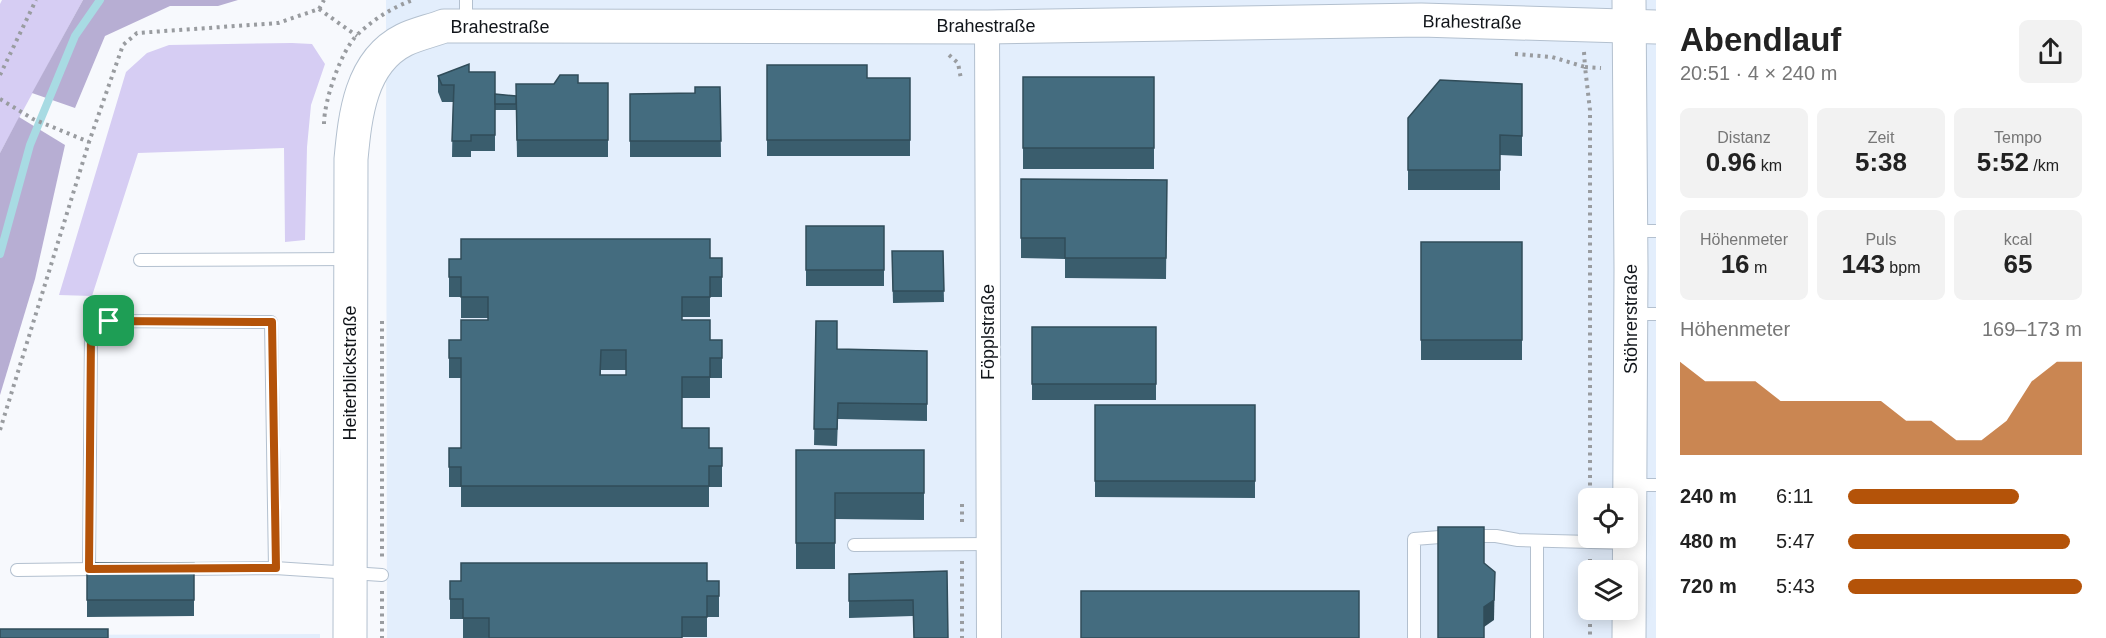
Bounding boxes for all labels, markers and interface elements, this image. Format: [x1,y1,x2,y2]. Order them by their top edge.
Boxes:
street label: Brahestraße [1422,11,1522,33]
street label: Brahestraße [936,16,1036,36]
street label: Brahestraße [450,17,550,37]
button: share [2019,20,2082,83]
text: Abendlauf [1680,21,1841,58]
text: 20:51 · 4 × 240 m [1680,62,1837,84]
text: Distanz [1717,129,1771,146]
text: Zeit [1868,129,1894,146]
text: Tempo [1994,129,2042,146]
text: 0.96 [1706,147,1756,177]
text: 5:38 [1855,147,1907,177]
text: 5:52 [1977,147,2029,177]
text: km [1756,157,1782,174]
text: /km [2029,157,2059,174]
text: Höhenmeter [1700,231,1788,248]
text: Puls [1865,231,1897,248]
text: kcal [2004,231,2032,248]
text: 16 [1721,249,1750,279]
text: 143 [1842,249,1885,279]
text: 65 [2004,249,2032,279]
text: m [1750,259,1767,276]
text: bpm [1885,259,1920,276]
street label: Stöhrerstraße [1621,264,1641,374]
street label: Föpplstraße [978,284,998,380]
pin [83,295,134,346]
icon: arrive [92,304,125,337]
street label: Heiterblickstraße [340,305,360,441]
text: Höhenmeter [1680,318,1790,340]
text: 169–173 m [1982,318,2082,340]
text: 240 m [1680,485,1737,507]
text: 6:11 [1776,485,1813,507]
map controls [1578,488,1638,620]
button: locate [1578,488,1638,548]
text: 480 m [1680,530,1737,552]
text: 5:47 [1776,530,1815,552]
button: layers [1578,560,1638,620]
text: 720 m [1680,575,1737,597]
text: 5:43 [1776,575,1815,597]

